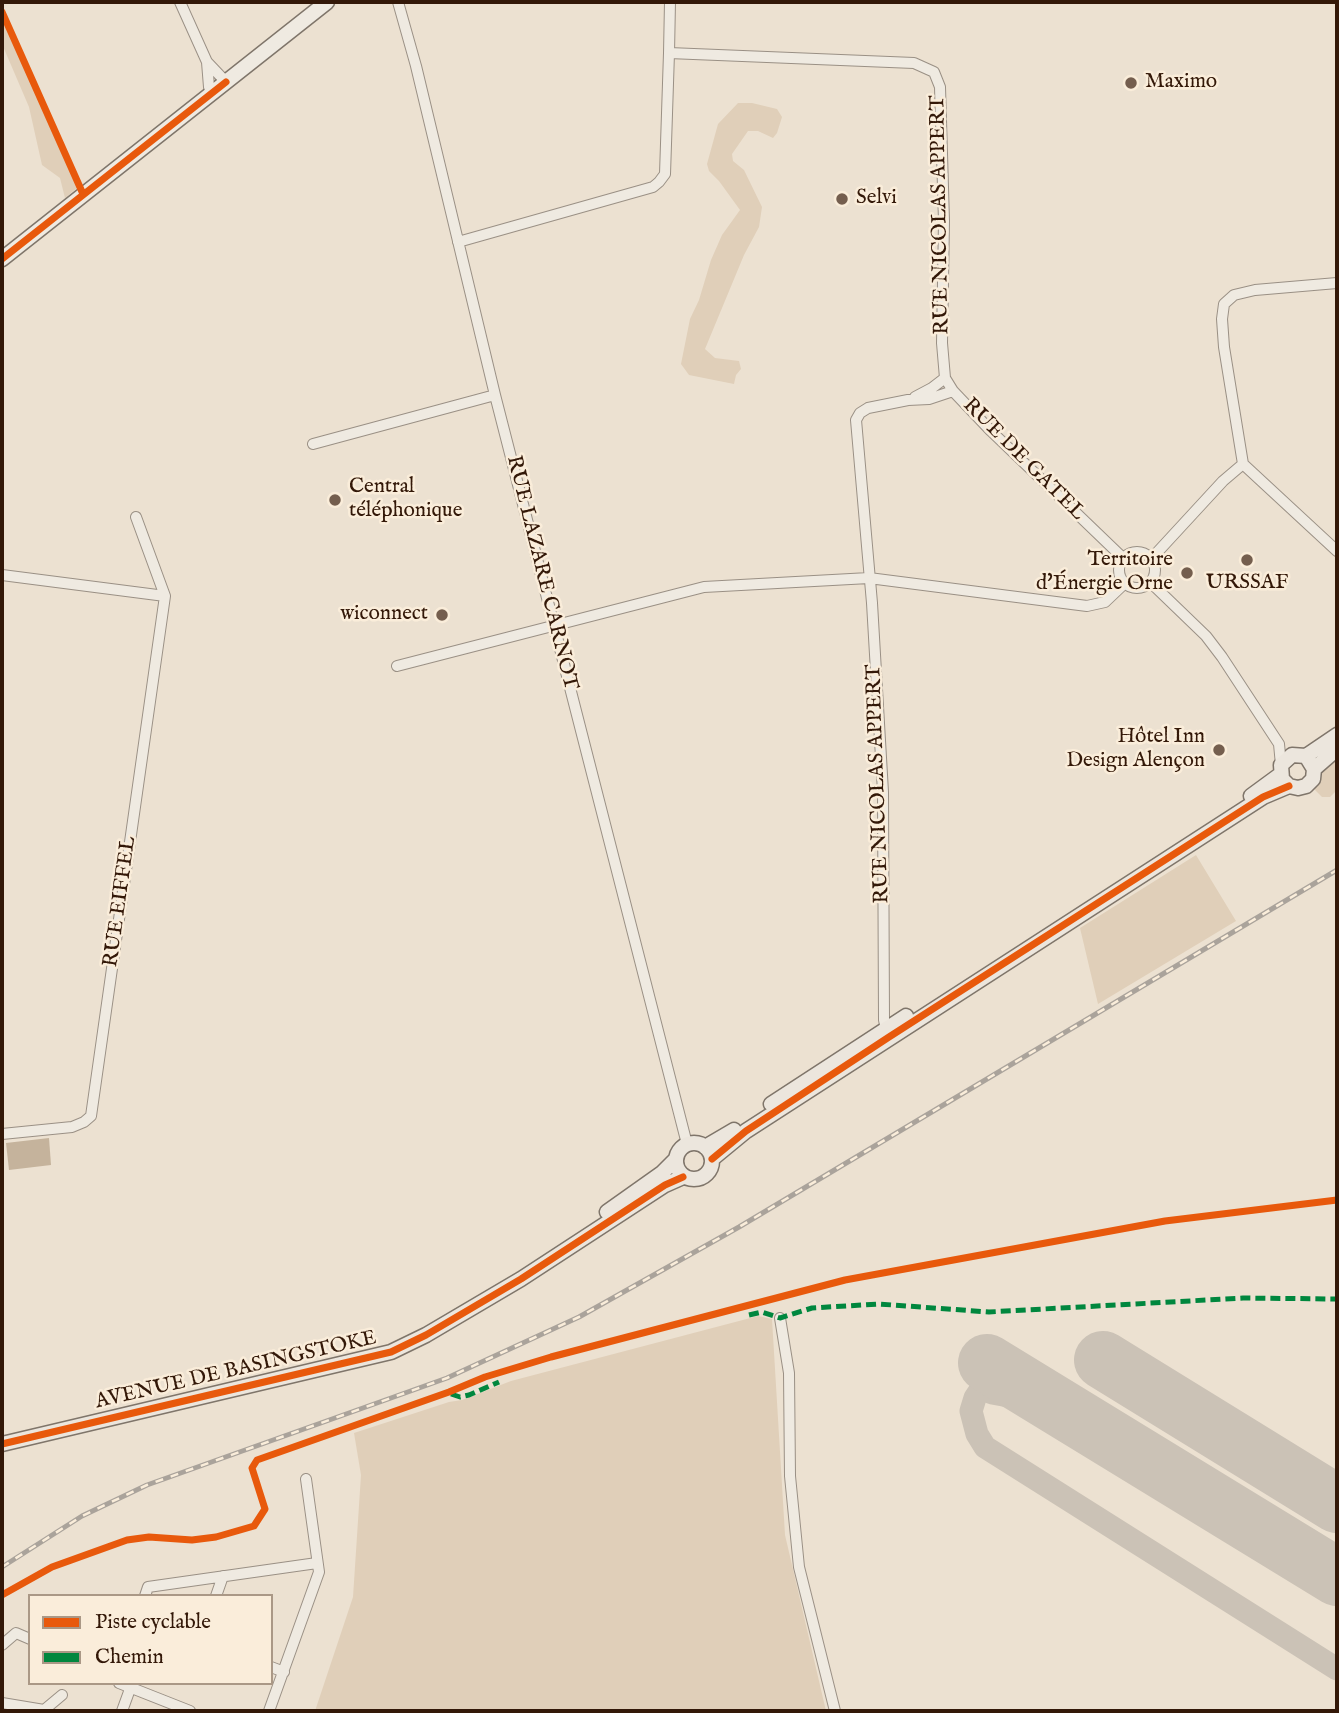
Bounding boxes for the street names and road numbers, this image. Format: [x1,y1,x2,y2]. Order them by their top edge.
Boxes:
street label: RUE NICOLAS APPERT [926,95,956,335]
street label: RUE DE GATEL [957,394,1089,526]
street label: RUE LAZARE CARNOT [500,453,582,693]
street label: RUE NICOLAS APPERT [862,664,896,904]
street label: RUE EIFFEL [99,835,143,969]
street label: AVENUE DE BASINGSTOKE [93,1326,379,1416]

